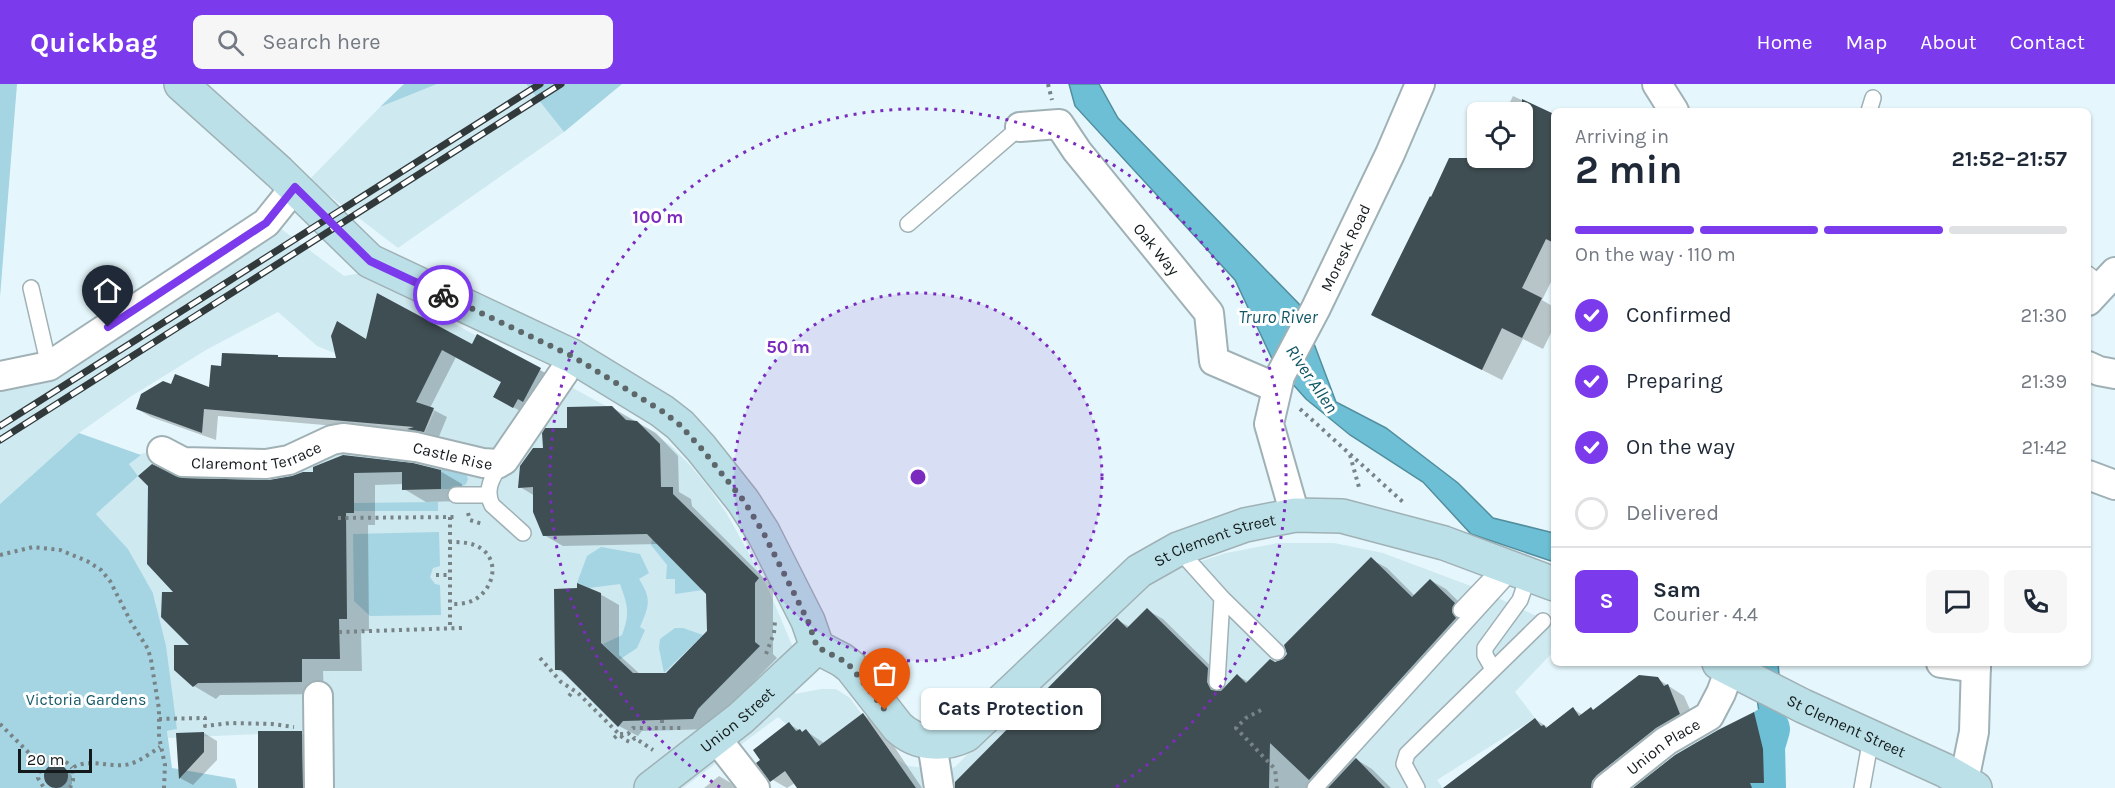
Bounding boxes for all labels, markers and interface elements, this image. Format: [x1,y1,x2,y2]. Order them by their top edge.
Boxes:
search box [193,15,613,69]
text: Quickbag [30,26,157,59]
icon: search [214,26,247,59]
text: Search here [262,29,381,55]
text: Home [1757,30,1813,54]
text: Map [1846,30,1887,54]
text: About [1920,30,1977,54]
text: Contact [2010,30,2085,54]
map controls [1467,102,1533,168]
button: locate [1467,102,1533,168]
text: Arriving in [1575,125,1669,148]
text: 21:52–21:57 [1951,146,2067,172]
text: 2 min [1575,147,1683,193]
street label: Moresk Road [1316,201,1374,294]
text: 100 m [633,206,683,228]
street label: Oak Way [1130,219,1184,279]
text: On the way · 110 m [1575,243,1736,266]
pin [82,265,133,327]
courier [413,265,473,325]
icon: home [91,274,124,307]
icon: bike [427,279,460,312]
icon: check [1575,299,1608,332]
text: Confirmed [1626,302,1732,328]
text: 21:30 [2021,304,2067,327]
water label: Truro River [1238,306,1318,328]
text: 50 m [766,336,810,358]
water label: River Allen [1281,341,1343,417]
icon: check [1575,365,1608,398]
text: Preparing [1626,368,1723,394]
text: 21:39 [2021,370,2067,393]
icon: check [1575,431,1608,464]
text: On the way [1626,434,1735,460]
text: 21:42 [2021,436,2067,459]
street label: Claremont Terrace [191,437,324,474]
street label: Castle Rise [411,437,493,473]
centre of rings [908,467,928,487]
text: Delivered [1626,500,1719,526]
street label: St Clement Street [1150,510,1277,570]
button: chat [1926,570,1989,633]
button: phone [2004,570,2067,633]
text: Sam [1653,577,1701,603]
text: S [1599,588,1614,614]
text: Courier · 4.4 [1653,603,1758,626]
pin [859,648,910,710]
icon: bag [868,657,901,690]
street label: Union Street [696,683,778,756]
callout: Cats Protection [921,689,1101,731]
park label: Victoria Gardens [26,690,146,709]
street label: St Clement Street [1784,690,1909,761]
text: Cats Protection [938,697,1084,720]
street label: Union Place [1622,714,1703,779]
scale bar [18,746,92,774]
text: 20 m [27,750,65,769]

